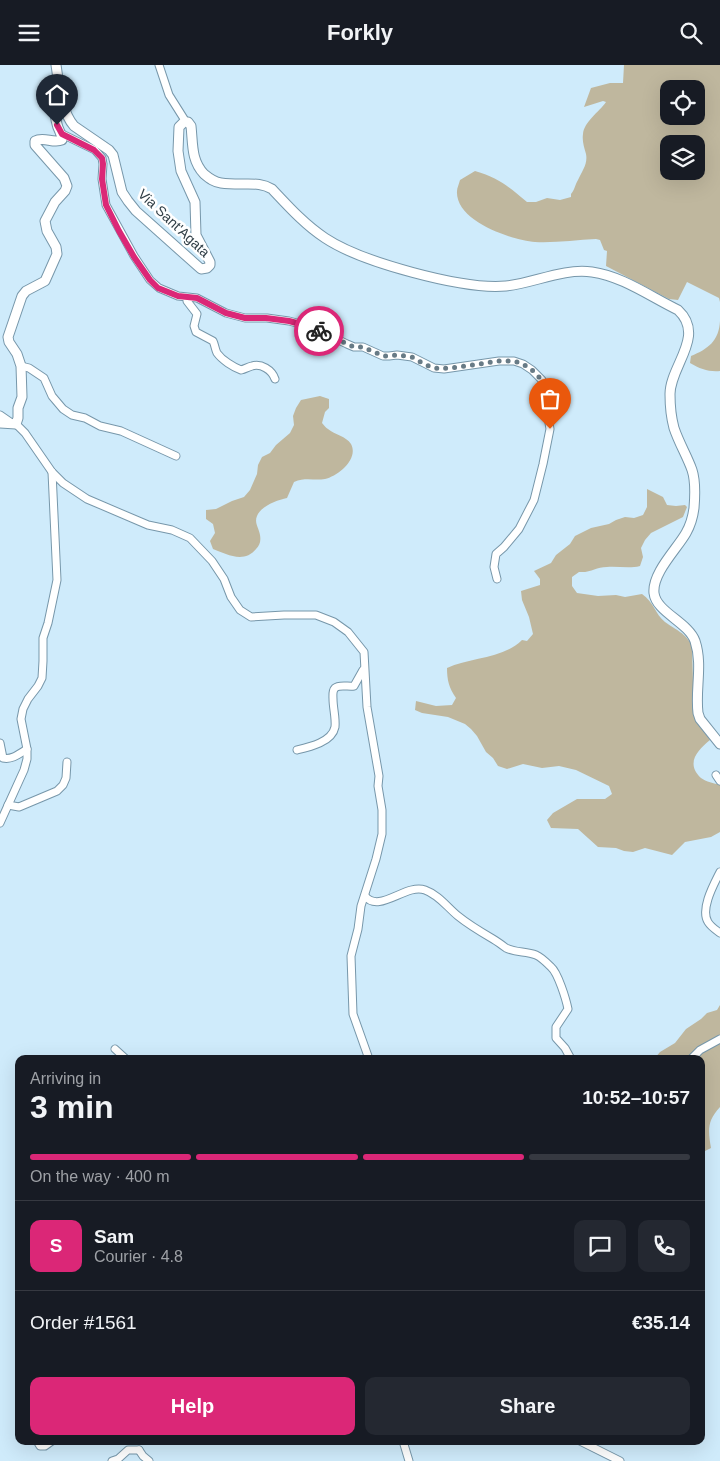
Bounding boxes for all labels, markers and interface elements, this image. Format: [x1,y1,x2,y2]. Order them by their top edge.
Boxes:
icon: menu [15,19,43,47]
icon: search [677,19,705,47]
text: Forkly [327,20,393,45]
pin [36,74,78,125]
map controls [660,80,705,180]
button: locate [660,80,705,125]
icon: home [43,81,71,109]
button: layers [660,135,705,180]
street label: Via Sant'Agata [135,186,213,260]
courier [294,306,344,356]
icon: bike [305,317,333,345]
pin [529,378,571,429]
icon: bag [536,385,564,413]
text: Arriving in [30,1070,101,1087]
text: 10:52–10:57 [582,1087,690,1108]
text: 3 min [30,1089,114,1125]
text: On the way · 400 m [30,1168,170,1185]
button: chat [574,1220,626,1272]
button: phone [638,1220,690,1272]
text: Sam [94,1226,134,1247]
text: S [50,1235,62,1256]
text: Courier · 4.8 [94,1248,183,1265]
text: Order #1561 [30,1312,137,1333]
text: €35.14 [632,1312,690,1333]
button: Help [30,1377,355,1435]
button: Share [365,1377,690,1435]

